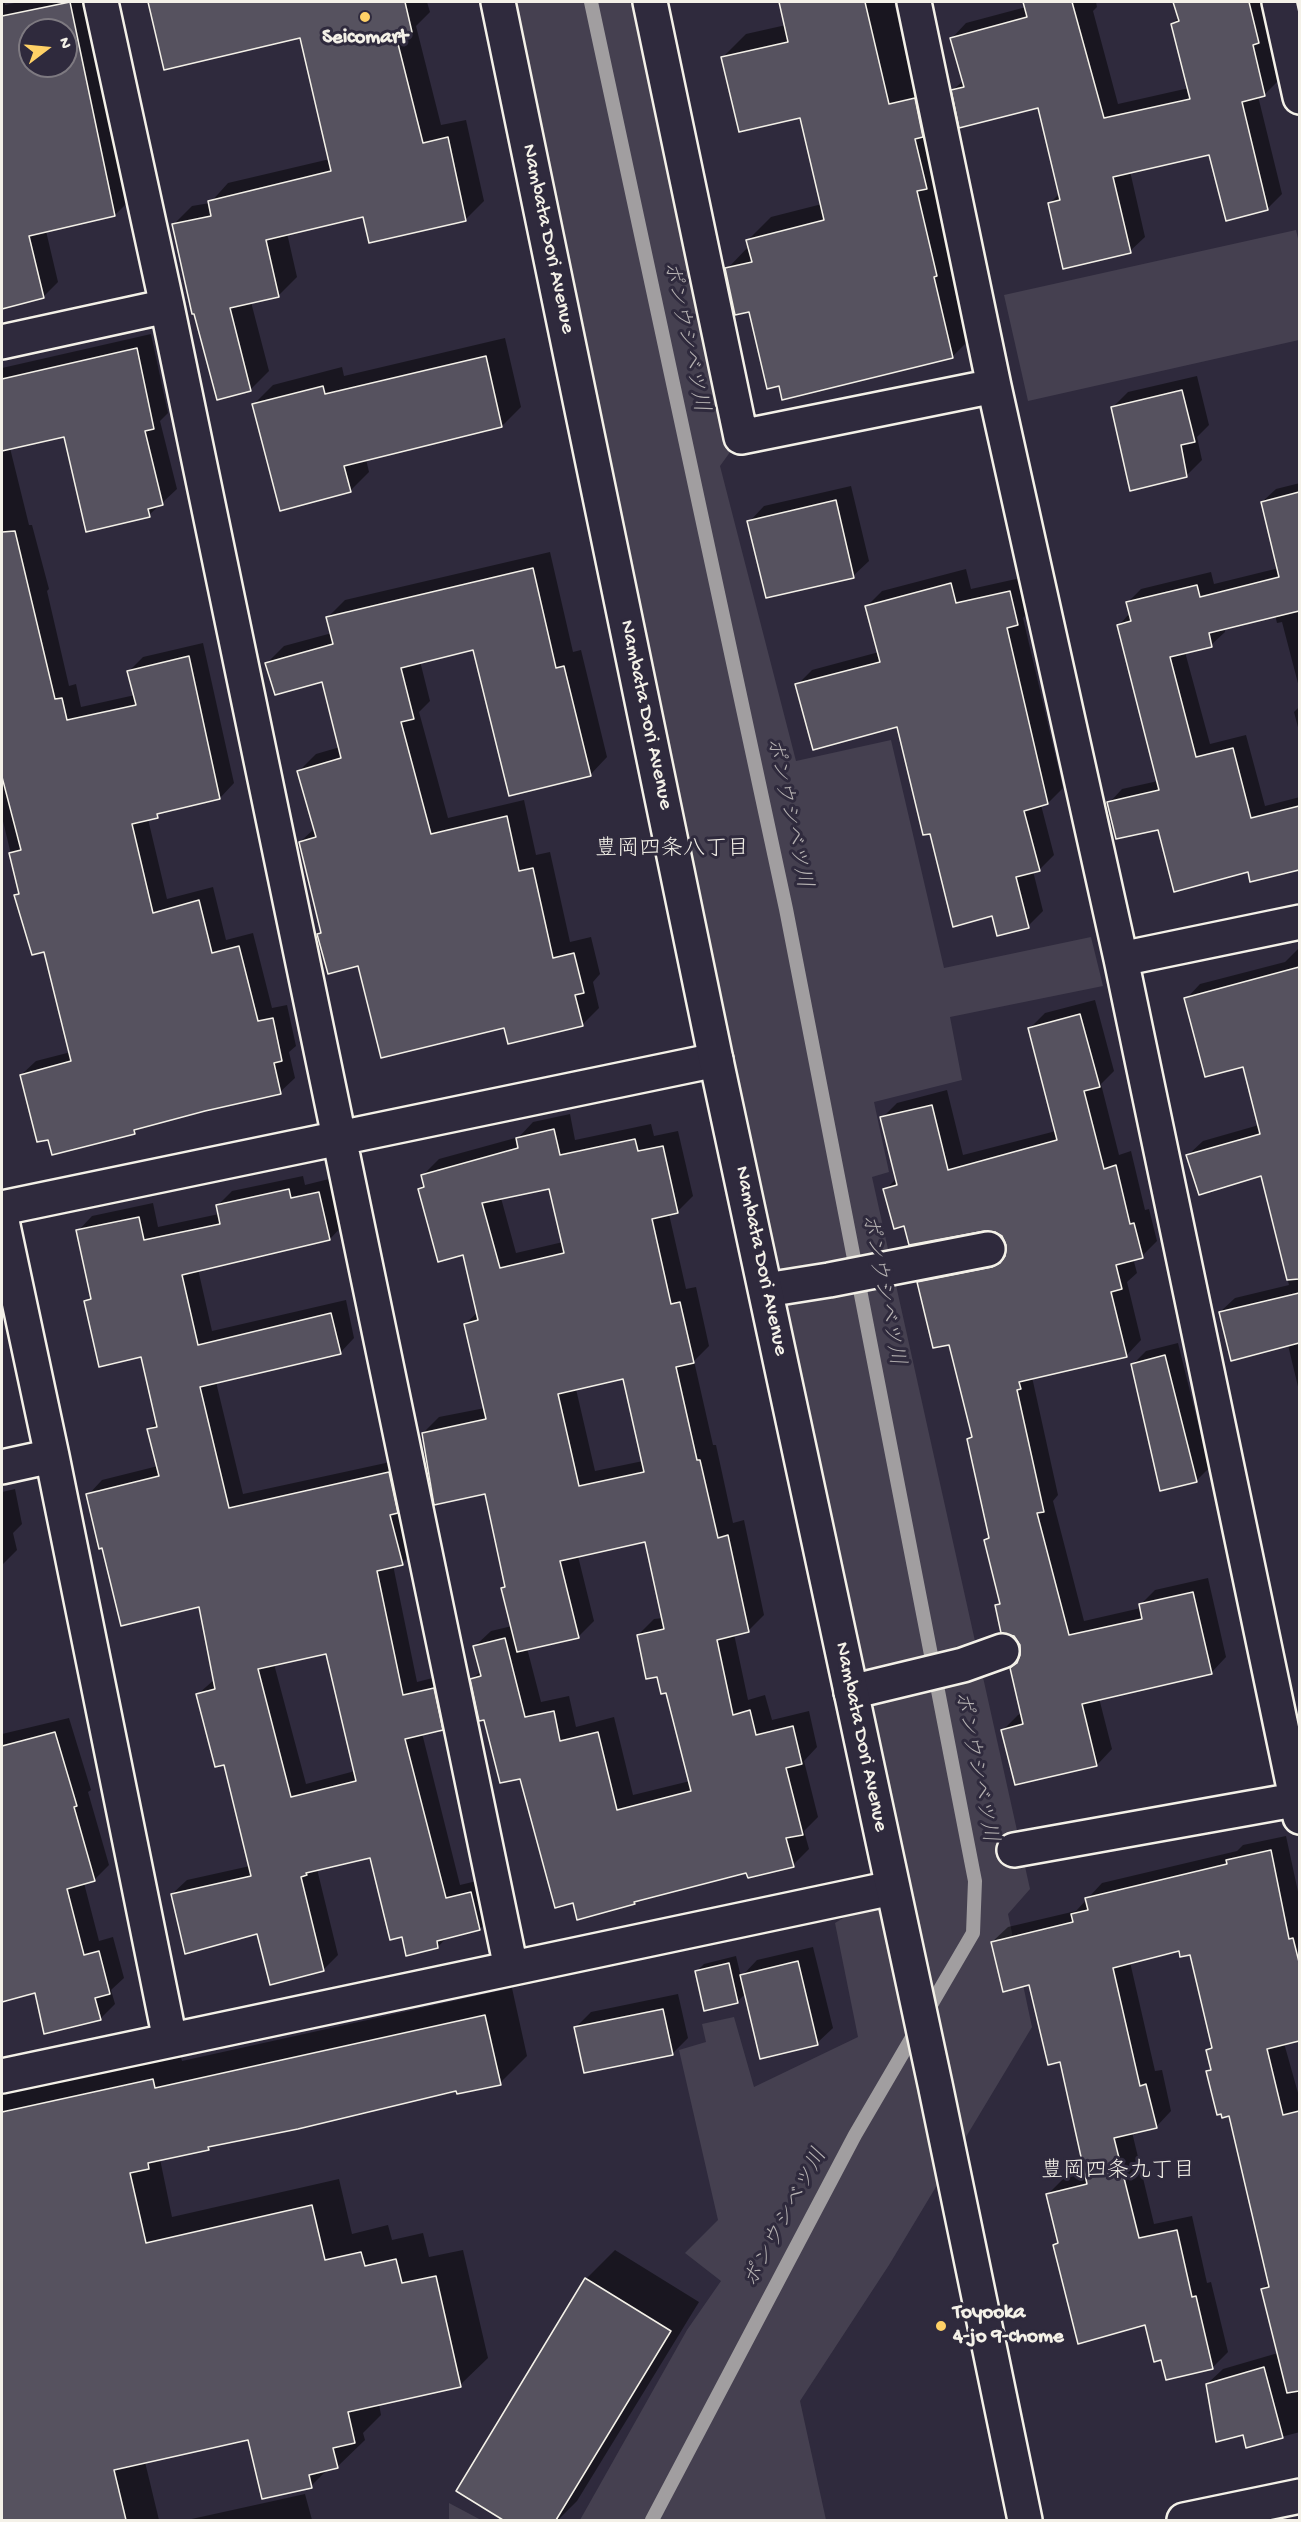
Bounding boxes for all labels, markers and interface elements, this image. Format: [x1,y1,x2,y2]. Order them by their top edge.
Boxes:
marker: Seicomart [358,10,372,24]
north arrow [18,18,78,78]
place label: Seicomart [322,26,408,52]
text: N [53,36,74,51]
street label: Nambata Dori Avenue [515,142,579,336]
water label: ポンウシベツ川 [655,259,713,415]
street label: Nambata Dori Avenue [613,618,677,812]
water label: ポンウシベツ川 [758,735,816,891]
district label: 豊岡四条八丁目 [595,838,749,864]
street label: Nambata Dori Avenue [728,1164,792,1358]
water label: ポンウシベツ川 [853,1212,909,1368]
street label: Nambata Dori Avenue [828,1640,892,1834]
water label: ポンウシベツ川 [946,1689,1002,1845]
water label: ポンウシベツ川 [739,2145,835,2293]
district label: 豊岡四条九丁目 [1041,2160,1195,2186]
place label: Toyooka 4-jo 9-chome [953,2301,1064,2351]
marker: Toyooka 4-jo 9-chome [934,2319,948,2333]

